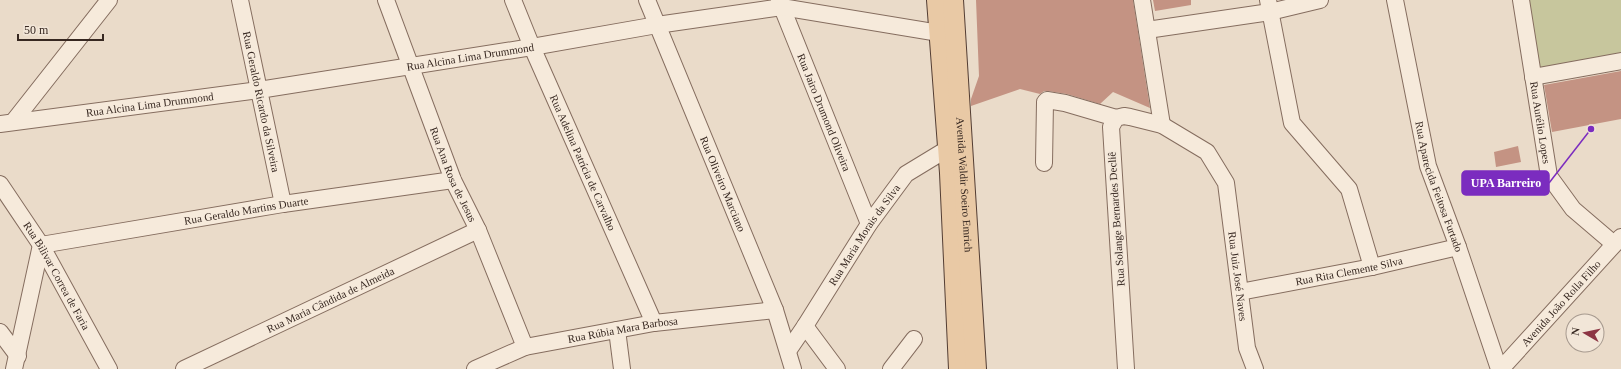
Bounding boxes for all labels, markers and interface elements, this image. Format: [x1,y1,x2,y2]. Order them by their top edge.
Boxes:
scale bar [18,16,103,42]
text: 50 m [24,23,49,37]
street label: Rua Geraldo Ricardo da Silveira [241,30,282,173]
street label: Rua Alcina Lima Drummond [406,41,535,73]
street label: Rua Jairo Drumond Oliveira [795,52,853,173]
street label: Rua Aurélio Lopes [1528,80,1553,164]
street label: Rua Alcina Lima Drummond [85,90,215,119]
street label: Rua Adelina Patrícia de Carvalho [548,93,619,233]
street label: Avenida Waldir Soeiro Emrich [954,117,975,253]
street label: Rua Aparecida Feitosa Furtado [1413,120,1465,254]
street label: Rua Ana Rosa de Jesus [428,125,479,224]
street label: Rua Oliveiro Marciano [698,134,748,234]
street label: Rua Solange Bernardes Decliê [1105,151,1127,287]
callout: UPA Barreiro [1462,171,1549,195]
text: UPA Barreiro [1471,176,1541,190]
street label: Rua Maria Morais da Silva [826,182,902,288]
street label: Rua Geraldo Martins Duarte [183,194,309,227]
street label: Rua Bilivar Correa de Faria [21,220,92,332]
street label: Rua Juiz José Naves [1226,231,1250,322]
street label: Rua Rita Clemente Silva [1294,254,1404,287]
street label: Avenida João Rolla Filho [1519,257,1603,349]
street label: Rua Maria Cândida de Almeida [265,264,396,335]
north arrow [1565,313,1605,353]
street label: Rua Rúbia Mara Barbosa [567,314,679,345]
text: N [1569,327,1582,336]

